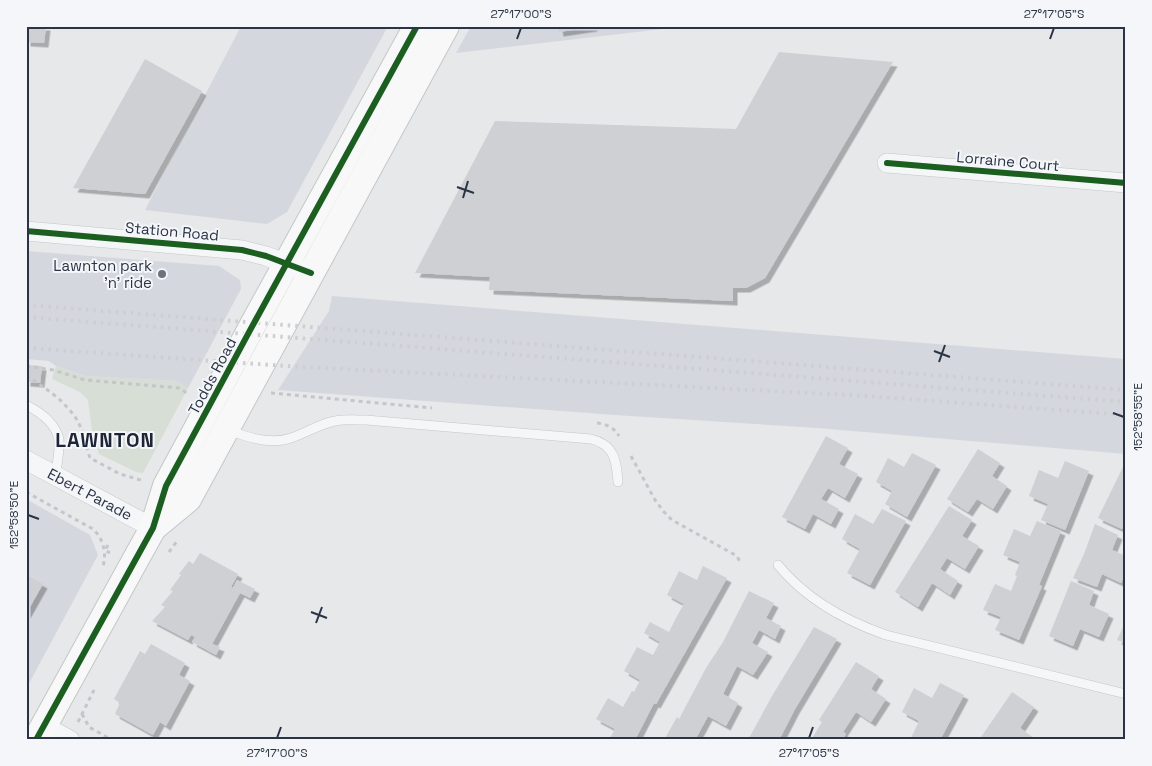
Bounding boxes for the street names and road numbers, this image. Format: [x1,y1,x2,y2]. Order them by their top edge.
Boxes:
street label: Lorraine Court [956,147,1060,175]
street label: Station Road [124,217,220,245]
street label: Todds Road [184,334,240,418]
street label: Ebert Parade [44,464,136,524]

